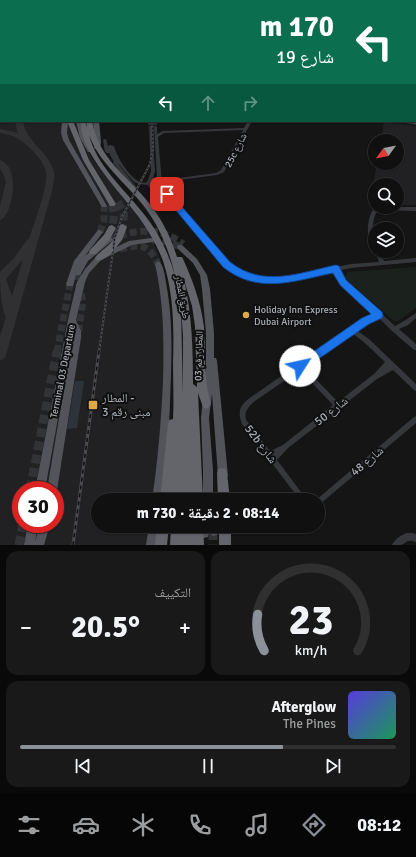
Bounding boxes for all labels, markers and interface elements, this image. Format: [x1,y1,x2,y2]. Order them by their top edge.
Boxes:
text: 170 m [260,10,334,44]
icon: left [348,16,400,68]
text: شارع 19 [276,46,334,68]
icon: left [155,92,177,114]
icon: ahead [197,92,219,114]
icon: right [239,92,261,114]
street label: 25c شارع [222,131,250,170]
north arrow [368,134,404,170]
map controls [368,134,404,258]
pin [150,177,184,211]
button: search [368,178,404,214]
icon: arrive [156,183,178,205]
button: layers [368,222,404,258]
street label: طريق المطار [172,273,192,320]
place label: Holiday Inn Express Dubai Airport [254,304,338,328]
marker: Holiday Inn Express Dubai Airport [241,310,251,320]
street label: Terminal 03 Departure [48,323,78,419]
street label: المطار رقم 03 [192,331,207,381]
position arrow [279,345,321,387]
place label: المطار - مبنى رقم 3 [101,391,151,420]
street label: شارع 50 [312,394,351,429]
marker: المطار - مبنى رقم 3 [87,399,99,411]
street label: 52b شارع [241,422,280,467]
street label: شارع 48 [348,443,387,479]
speed limit sign: 30 [12,481,64,533]
text: 08:14 · 2 دقيقة · 730 m [137,504,279,522]
text: التكييف [155,585,191,601]
text: 23 [288,595,333,646]
text: 20.5° [71,609,140,646]
text: − [20,614,32,641]
text: + [179,614,191,641]
text: km/h [294,642,327,659]
text: Afterglow [272,698,336,716]
text: The Pines [283,716,336,732]
icon: previous [72,755,94,777]
icon: pause [197,755,219,777]
icon: next [322,755,344,777]
icon: filters [15,811,43,839]
icon: car [72,811,100,839]
icon: climate [129,811,157,839]
icon: phone [186,811,214,839]
icon: music [243,811,271,839]
icon: directions [300,811,328,839]
text: 08:12 [357,814,401,836]

